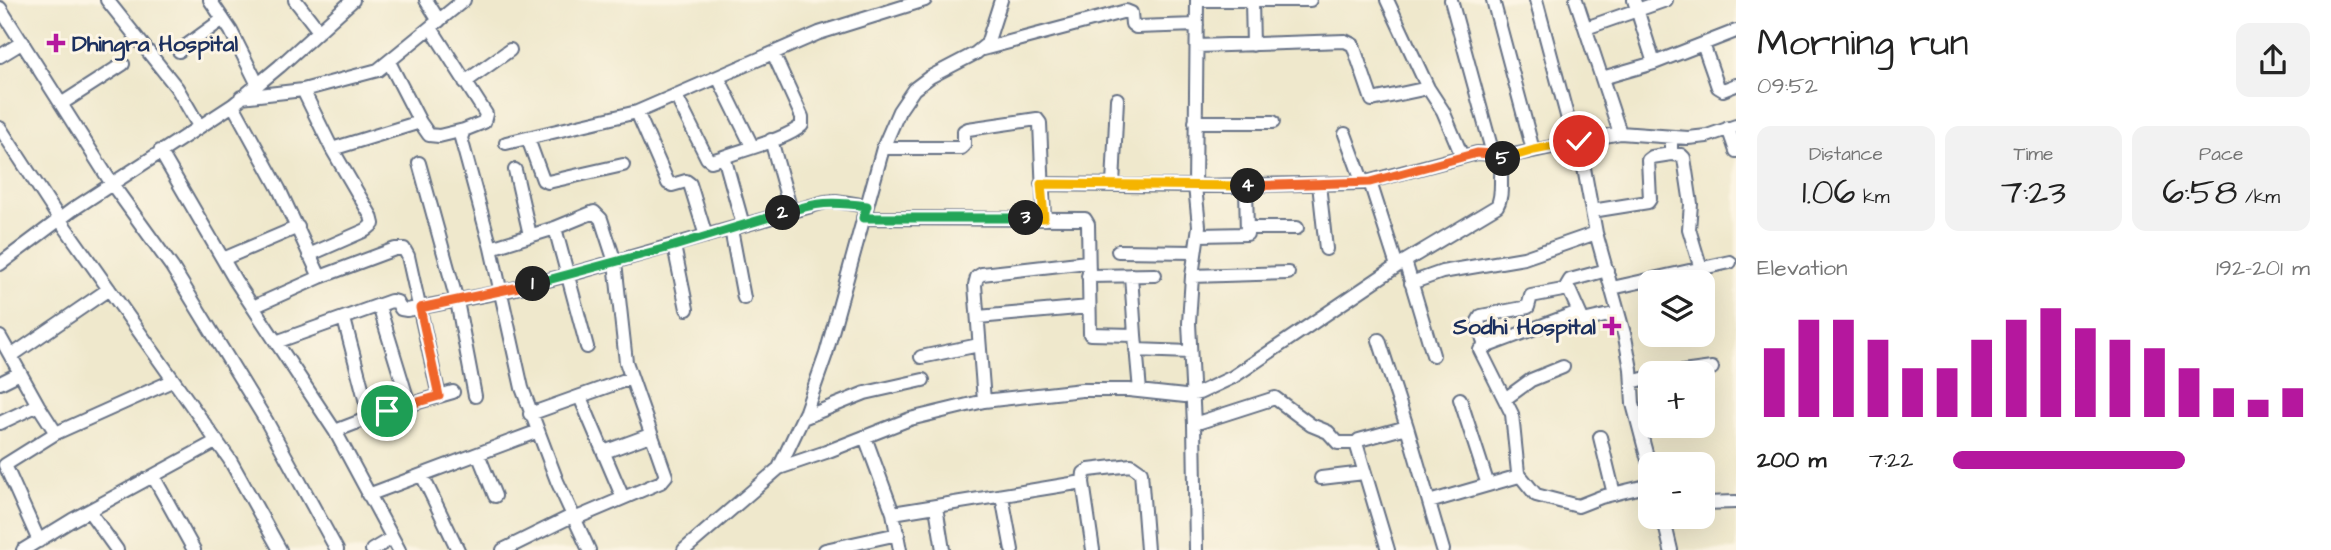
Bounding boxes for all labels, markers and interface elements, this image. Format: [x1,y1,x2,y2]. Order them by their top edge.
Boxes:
text: Morning run [1757,18,1969,70]
button: share [2236,23,2310,97]
place label: Dhingra Hospital [72,28,238,61]
marker: Dhingra Hospital [46,33,66,53]
text: 09:52 [1757,70,1818,102]
pin [1549,111,1609,171]
icon: check [1560,122,1598,160]
text: Distance [1809,141,1883,168]
text: Time [2014,141,2053,168]
text: Pace [2199,141,2243,168]
pin: 5 [1486,142,1520,176]
text: 5 [1496,145,1509,172]
pin: 4 [1230,168,1266,204]
text: 1.06 [1802,168,1856,217]
text: 7:23 [2001,168,2066,217]
text: 6:58 [2162,168,2237,217]
text: 4 [1241,172,1254,199]
text: km [1856,184,1890,211]
text: /km [2237,184,2280,211]
pin: 2 [766,196,800,230]
text: 2 [777,199,788,226]
pin: 3 [1009,200,1044,235]
text: 3 [1021,204,1030,231]
text: Elevation [1757,252,1848,284]
text: 192–201 m [2216,252,2310,284]
pin: 1 [516,266,550,302]
text: 1 [531,270,534,297]
map controls [1638,270,1715,529]
button: layers [1638,270,1715,347]
place label: Sodhi Hospital [1452,311,1596,343]
marker: Sodhi Hospital [1602,316,1622,336]
button: + [1638,361,1715,438]
pin [357,381,417,441]
icon: arrive [368,392,406,430]
text: 200 m [1757,444,1826,476]
text: 7:22 [1869,444,1913,476]
button: − [1638,452,1715,529]

